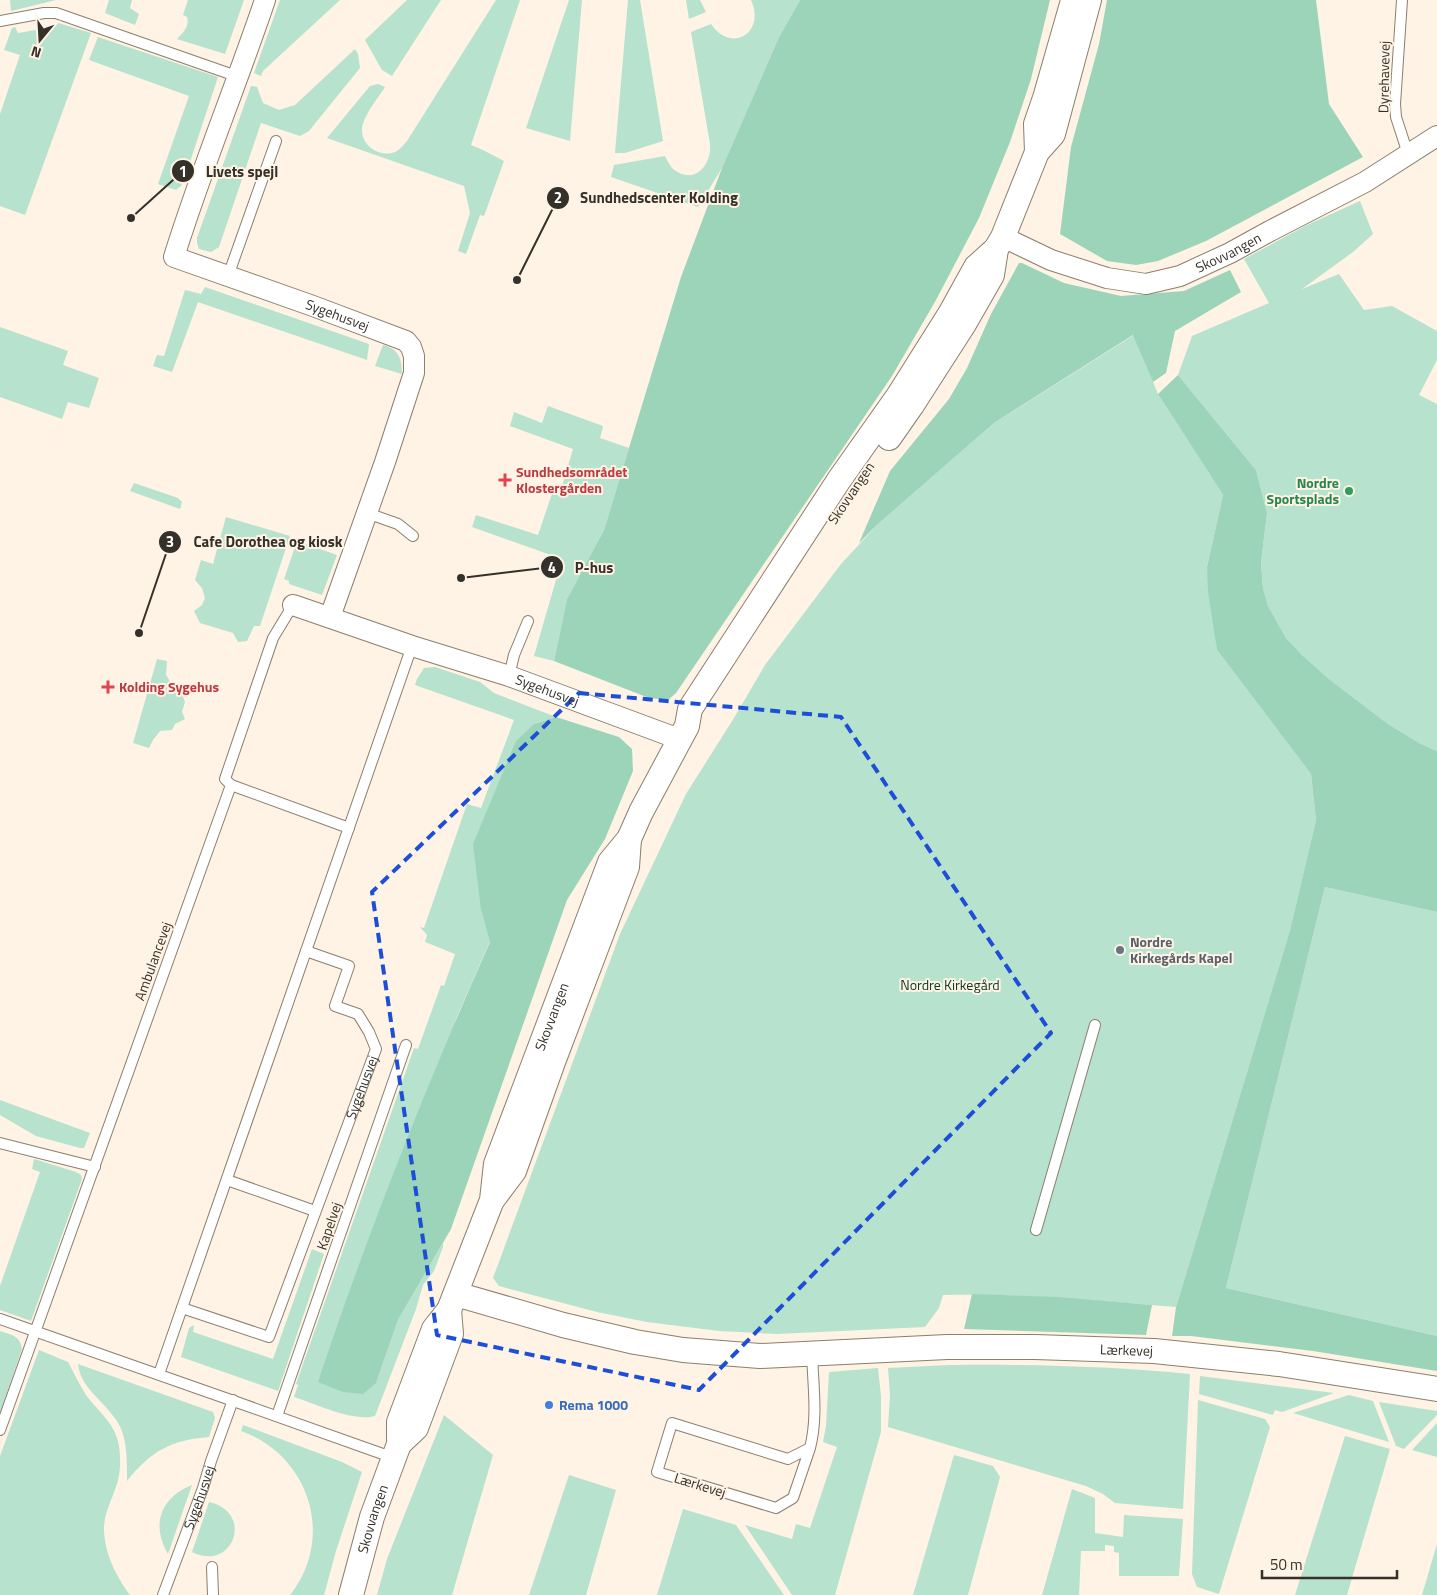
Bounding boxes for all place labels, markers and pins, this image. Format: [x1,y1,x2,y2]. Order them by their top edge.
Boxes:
callout: Livets spejl [171,156,289,186]
callout: Sundhedscenter Kolding [545,183,748,213]
place label: Sundhedsområdet Klostergården [516,461,627,498]
place label: Nordre Sportsplads [1267,472,1339,509]
marker: Sundhedsområdet Klostergården [498,473,512,487]
marker: Nordre Sportsplads [1343,485,1355,497]
callout: Cafe Dorothea og kiosk [158,527,352,557]
callout: P-hus [539,552,623,582]
place label: Kolding Sygehus [119,676,219,697]
marker: Kolding Sygehus [101,680,115,694]
place label: Nordre Kirkegårds Kapel [1130,931,1232,968]
marker: Nordre Kirkegårds Kapel [1114,944,1126,956]
place label: Rema 1000 [559,1394,628,1415]
marker: Rema 1000 [543,1399,555,1411]

